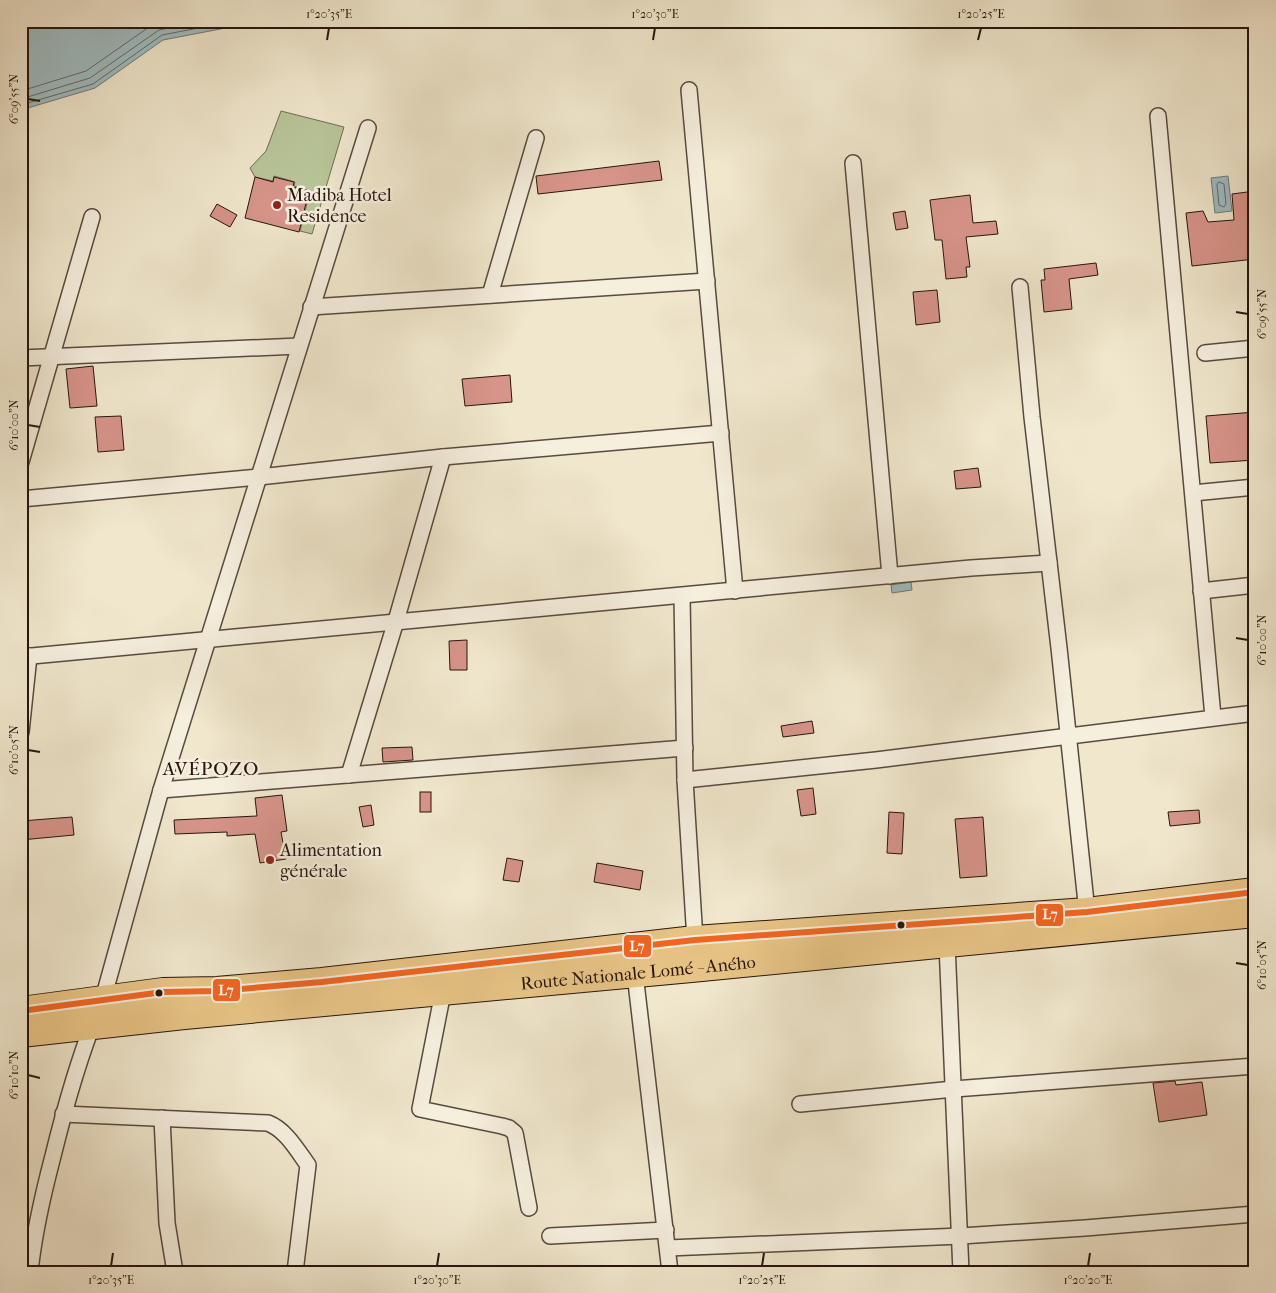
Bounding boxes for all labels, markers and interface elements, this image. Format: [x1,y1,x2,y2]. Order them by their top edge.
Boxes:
text: 1°20'35"E [306,7,352,21]
text: 1°20'30"E [631,7,679,21]
text: 1°20'25"E [957,7,1005,21]
text: 6°09'55"N [7,74,21,124]
place label: Madiba Hotel Residence [287,185,392,227]
marker: Madiba Hotel Residence [271,199,283,211]
text: 6°09'55"N [1255,289,1269,339]
text: 6°10'00"N [7,399,21,451]
text: 6°10'00"N [1255,614,1269,666]
text: 6°10'05"N [7,725,21,775]
district label: AVÉPOZO [162,758,259,780]
place label: Alimentation générale [279,840,382,882]
marker: Alimentation générale [264,854,276,866]
line badge: L7 [1035,903,1064,927]
text: L7 [1042,906,1058,923]
unlabelled marker [896,920,906,930]
line badge: L7 [623,934,652,958]
text: L7 [629,938,645,955]
text: 6°10'05"N [1255,940,1269,990]
street label: Route Nationale Lomé - Aného [520,951,757,994]
line badge: L7 [212,978,241,1002]
text: L7 [218,982,234,999]
unlabelled marker [154,988,164,998]
text: 6°10'10"N [7,1051,21,1099]
text: 1°20'35"E [88,1273,134,1287]
text: 1°20'30"E [413,1273,461,1287]
text: 1°20'25"E [738,1273,786,1287]
text: 1°20'20"E [1064,1273,1112,1287]

